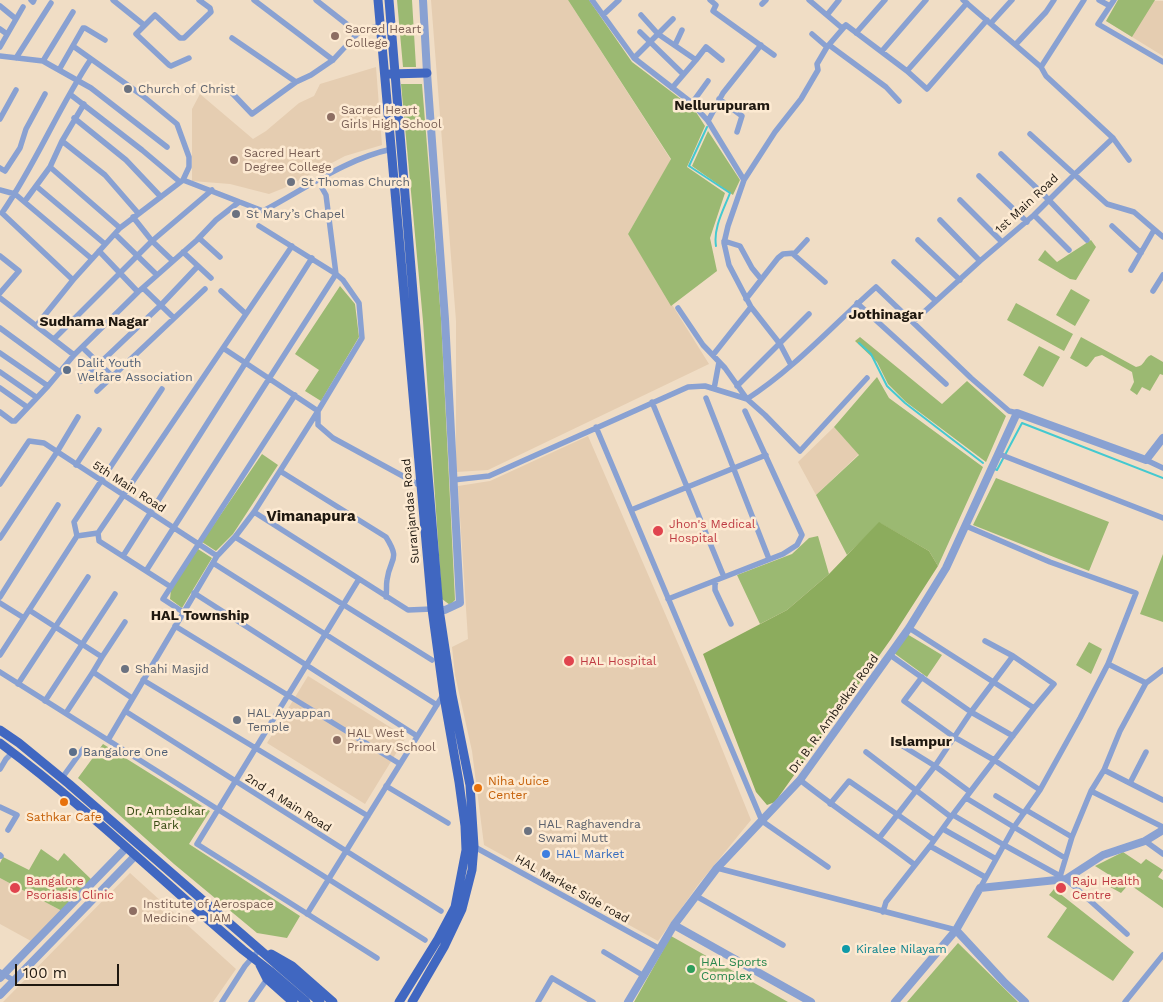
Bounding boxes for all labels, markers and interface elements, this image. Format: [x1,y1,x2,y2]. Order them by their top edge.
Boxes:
place label: Sacred Heart College [345,22,421,50]
marker: Sacred Heart College [329,30,341,42]
place label: Church of Christ [138,82,235,96]
marker: Church of Christ [122,83,134,95]
district label: Nellurupuram [674,98,770,114]
place label: Sacred Heart Girls High School [341,103,442,131]
marker: Sacred Heart Girls High School [325,111,337,123]
place label: Sacred Heart Degree College [244,146,332,174]
marker: Sacred Heart Degree College [228,154,240,166]
street label: 1st Main Road [992,171,1062,237]
place label: St Thomas Church [301,175,410,189]
marker: St Thomas Church [285,176,297,188]
place label: St Mary’s Chapel [246,207,345,221]
marker: St Mary’s Chapel [230,208,242,220]
district label: Jothinagar [849,307,923,323]
district label: Sudhama Nagar [39,314,149,330]
place label: Dalit Youth Welfare Association [77,356,193,384]
marker: Dalit Youth Welfare Association [61,364,73,376]
street label: 5th Main Road [90,458,168,516]
street label: Suranjandas Road [399,458,423,564]
district label: Vimanapura [266,508,356,526]
place label: Jhon's Medical Hospital [669,517,756,545]
marker: Jhon's Medical Hospital [651,524,665,538]
district label: HAL Township [151,608,249,624]
street label: Dr. B. R. Ambedkar Road [786,652,882,776]
marker: HAL Hospital [562,654,576,668]
place label: HAL Hospital [580,654,656,668]
place label: Shahi Masjid [135,662,209,676]
marker: Shahi Masjid [119,663,131,675]
place label: HAL Ayyappan Temple [247,706,331,734]
marker: HAL Ayyappan Temple [231,714,243,726]
place label: HAL West Primary School [347,726,436,754]
marker: HAL West Primary School [331,734,343,746]
district label: Islampur [890,734,952,750]
place label: Bangalore One [83,745,168,759]
marker: Bangalore One [67,746,79,758]
street label: 2nd A Main Road [242,771,334,835]
place label: Niha Juice Center [488,774,549,802]
marker: Niha Juice Center [472,782,484,794]
marker: Sathkar Cafe [58,796,70,808]
park label: Dr. Ambedkar Park [126,804,206,832]
place label: Sathkar Cafe [26,810,102,824]
place label: HAL Raghavendra Swami Mutt [538,817,641,845]
marker: HAL Raghavendra Swami Mutt [522,825,534,837]
place label: HAL Market [556,847,624,861]
marker: HAL Market [540,848,552,860]
street label: HAL Market Side road [513,852,631,926]
place label: Bangalore Psoriasis Clinic [26,874,114,902]
place label: Raju Health Centre [1072,874,1140,902]
marker: Bangalore Psoriasis Clinic [8,881,22,895]
marker: Raju Health Centre [1054,881,1068,895]
place label: Institute of Aerospace Medicine - IAM [143,897,274,925]
marker: Institute of Aerospace Medicine - IAM [127,905,139,917]
place label: Kiralee Nilayam [856,942,947,956]
marker: Kiralee Nilayam [840,943,852,955]
scale bar [18,954,121,986]
place label: HAL Sports Complex [701,955,767,983]
marker: HAL Sports Complex [685,963,697,975]
text: 100 m [23,964,67,982]

